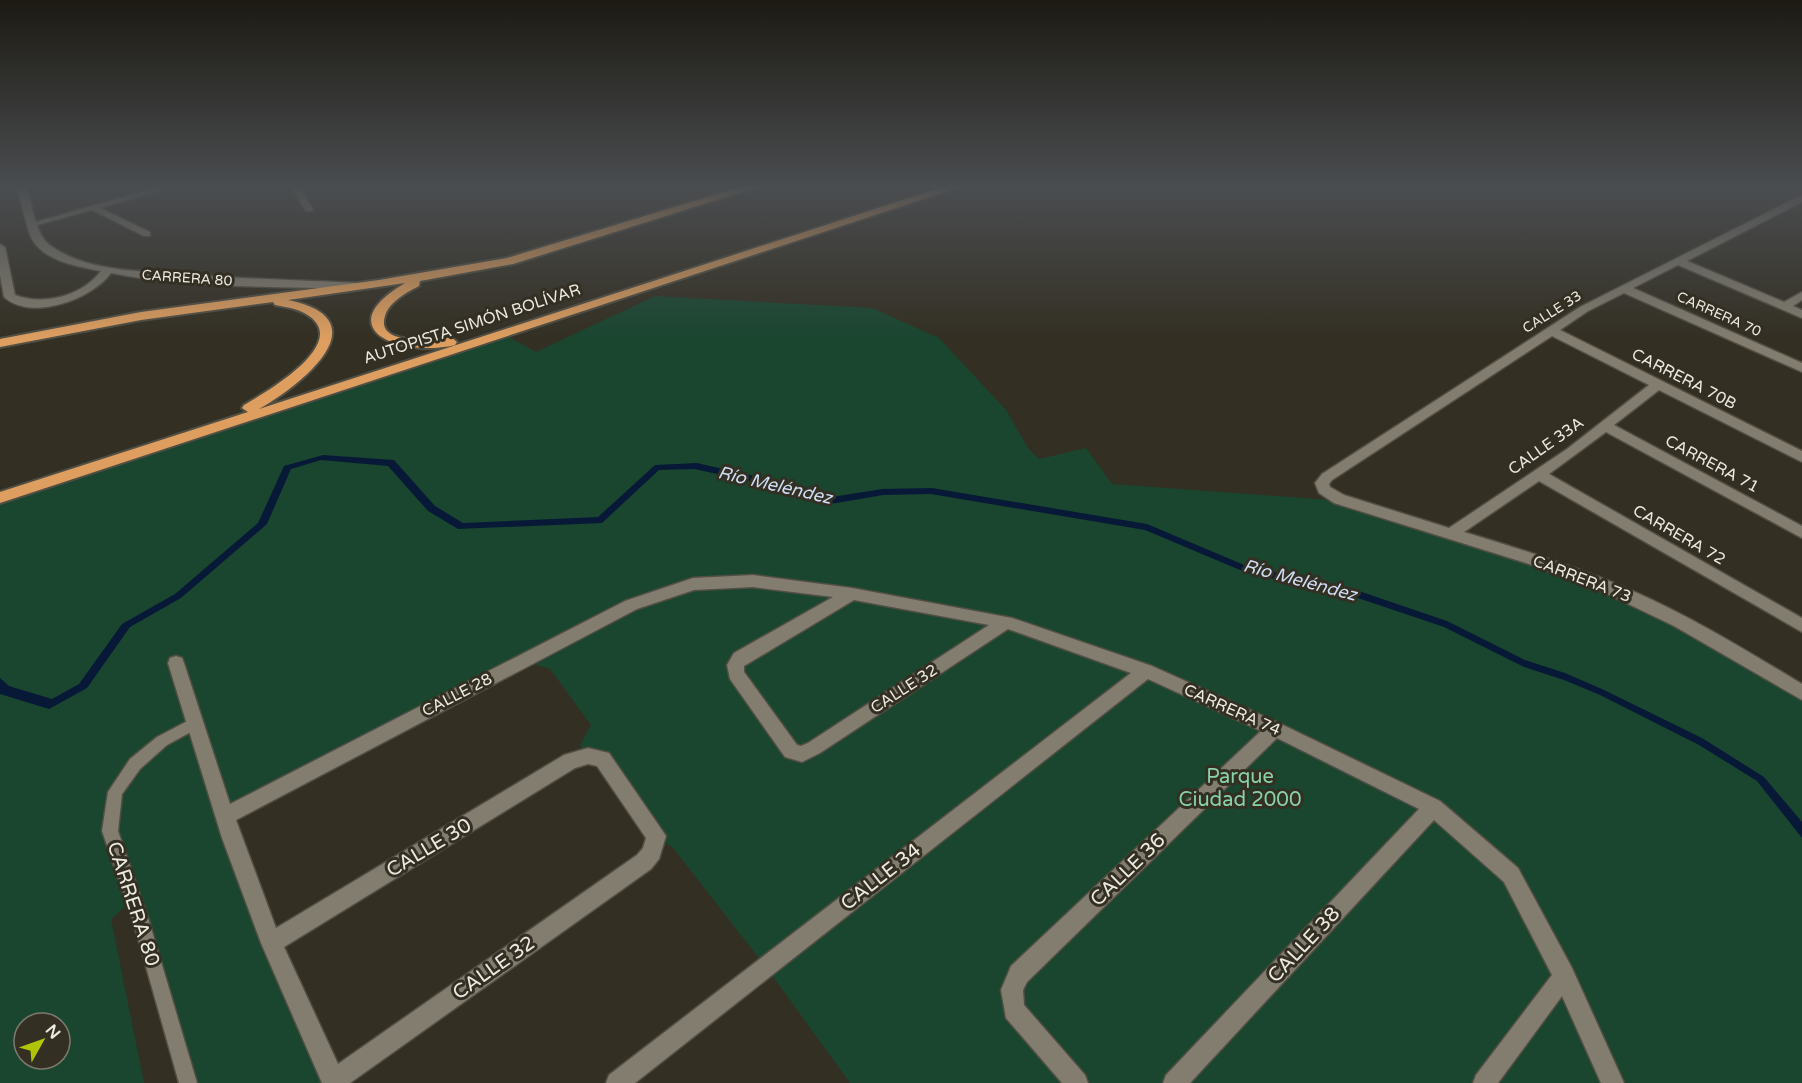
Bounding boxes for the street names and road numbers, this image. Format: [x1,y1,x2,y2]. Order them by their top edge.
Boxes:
street label: CARRERA 80 [141,266,233,290]
street label: AUTOPISTA SIMÓN BOLÍVAR [361,279,583,369]
street label: CALLE 33 [1519,287,1585,337]
street label: CARRERA 70 [1674,288,1764,340]
street label: CARRERA 70B [1628,344,1740,414]
street label: CALLE 33A [1504,413,1588,479]
street label: CARRERA 71 [1662,431,1762,497]
street label: CARRERA 72 [1629,500,1729,570]
street label: CARRERA 73 [1530,551,1634,607]
street label: CALLE 32 [867,660,941,718]
street label: CALLE 28 [419,669,495,721]
street label: CARRERA 74 [1181,680,1283,740]
street label: CALLE 30 [382,813,476,883]
street label: CALLE 36 [1086,828,1170,912]
street label: CALLE 34 [836,838,926,916]
street label: CARRERA 80 [102,839,164,969]
street label: CALLE 38 [1263,902,1345,988]
street label: CALLE 32 [448,931,540,1005]

